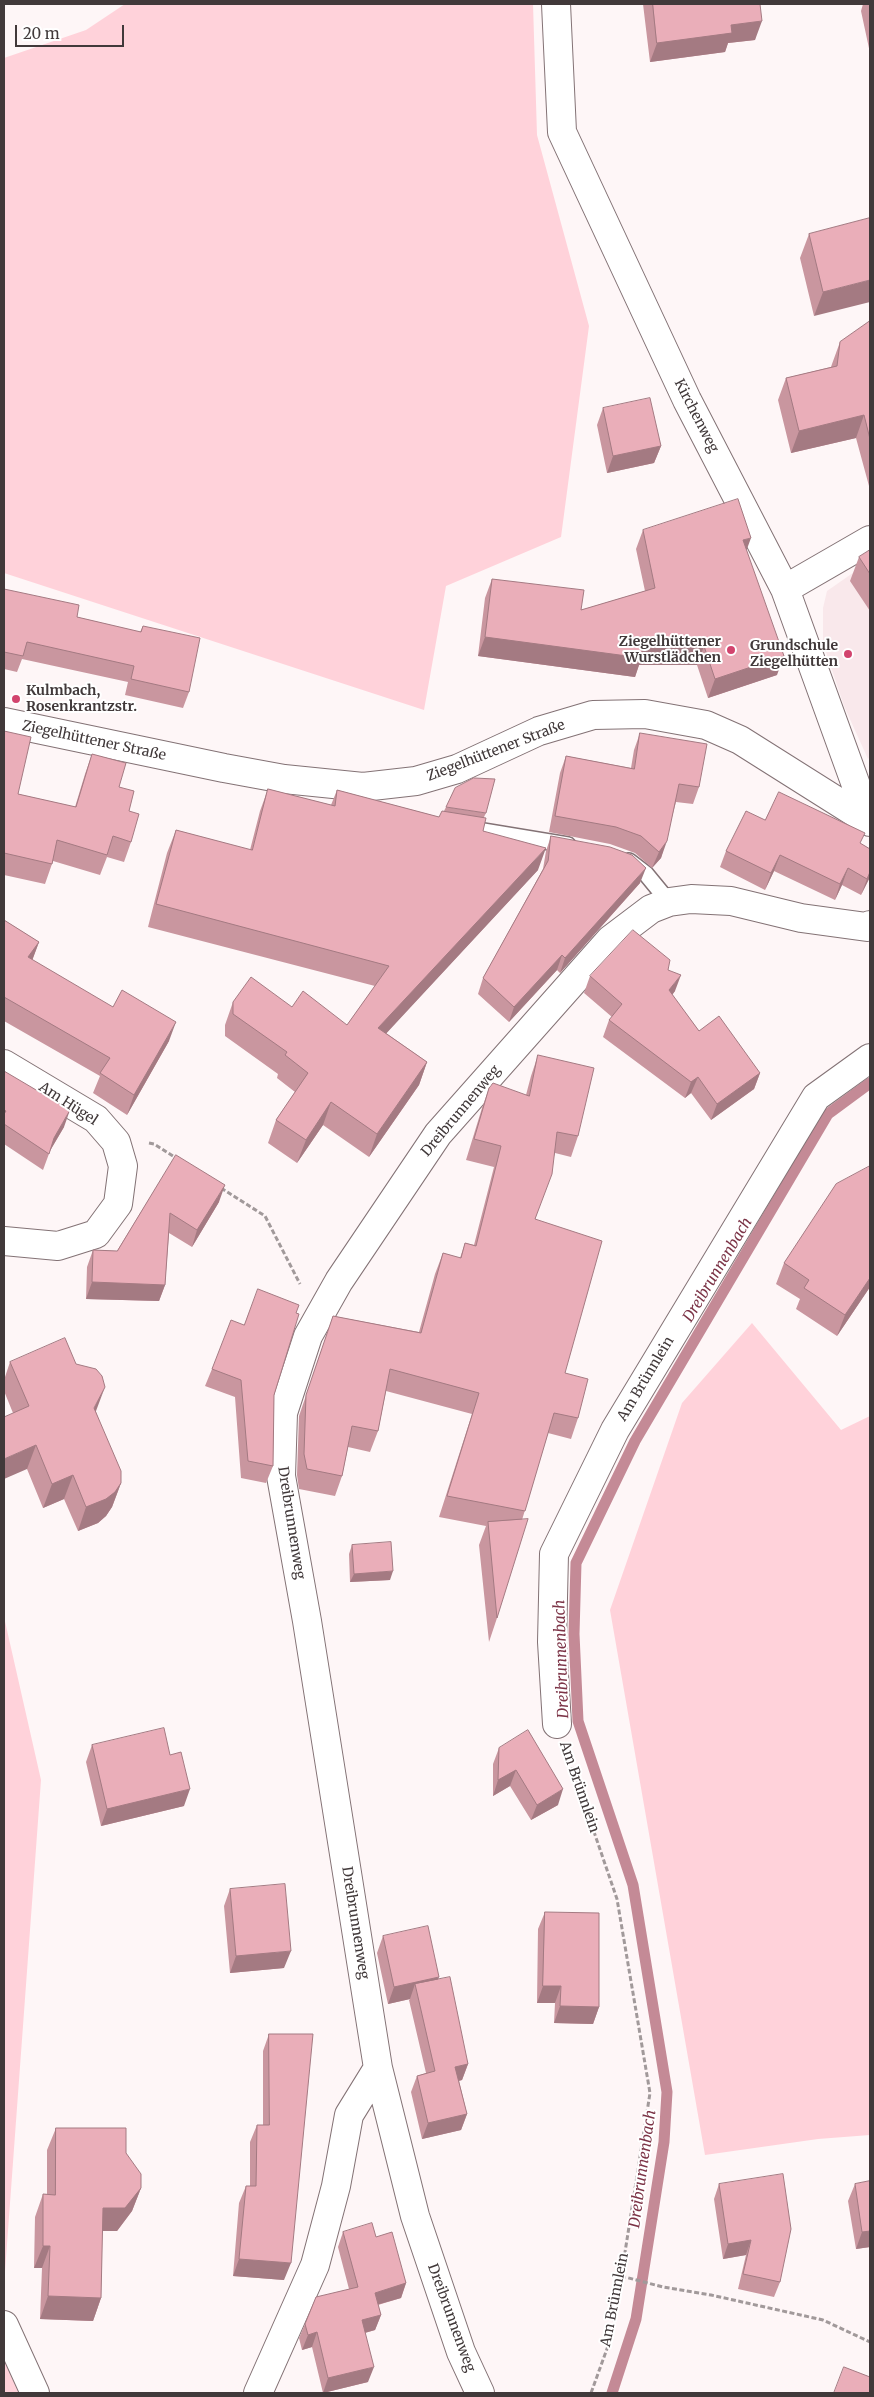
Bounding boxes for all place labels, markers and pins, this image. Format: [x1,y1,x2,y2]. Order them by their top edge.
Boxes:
place label: Ziegelhüttener Wurstlädchen [619,634,721,666]
place label: Grundschule Ziegelhütten [750,638,838,670]
marker: Ziegelhüttener Wurstlädchen [725,644,737,656]
marker: Grundschule Ziegelhütten [842,648,854,660]
place label: Kulmbach, Rosenkrantzstr. [26,683,137,716]
marker: Kulmbach, Rosenkrantzstr. [10,693,22,705]

